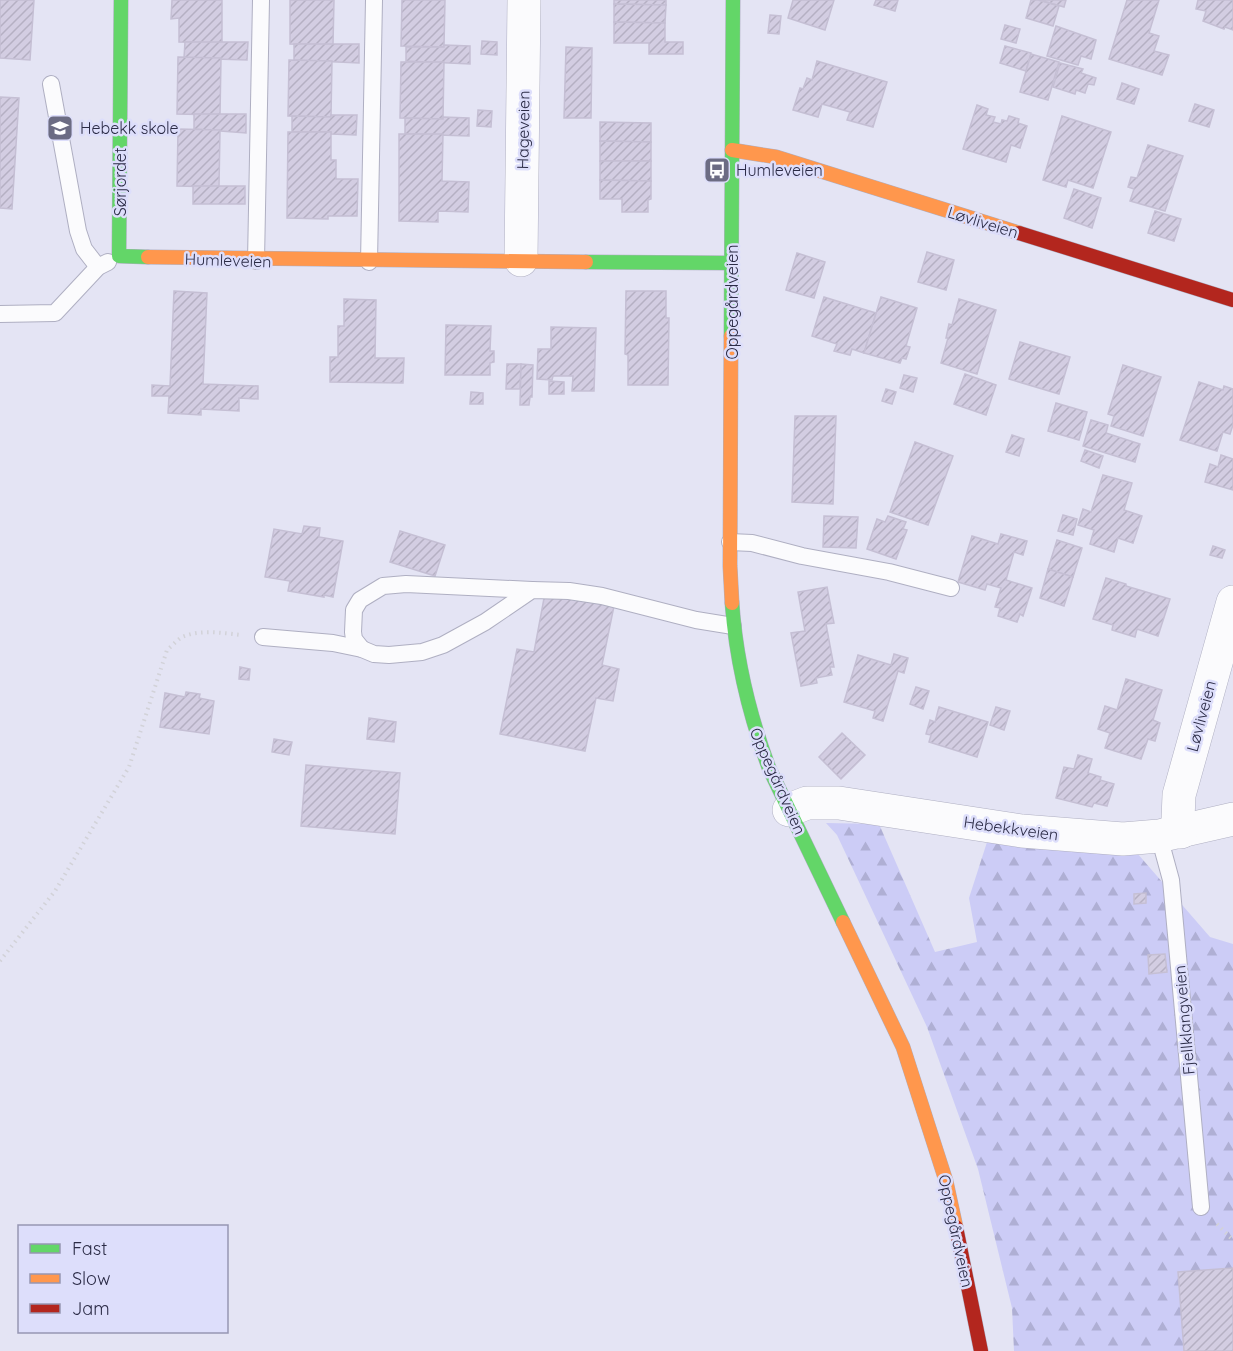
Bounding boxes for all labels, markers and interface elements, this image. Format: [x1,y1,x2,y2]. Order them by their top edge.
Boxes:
street label: Hageveien [512,90,534,170]
school or university icon: Hebekk skole [45,113,75,143]
place label: Hebekk skole [80,118,179,138]
street label: Sørjordet [110,148,130,216]
bus stop icon: Humleveien [702,155,732,185]
place label: Humleveien [736,160,823,180]
street label: Løvliveien [945,202,1021,242]
street label: Oppegårdveien [722,245,742,359]
street label: Humleveien [184,248,272,272]
street label: Løvliveien [1182,678,1220,754]
street label: Oppegårdveien [746,724,810,838]
street label: Hebekkveien [962,811,1060,845]
street label: Fjellklangveien [1169,964,1199,1076]
street label: Oppegårdveien [934,1173,978,1289]
legend [18,1225,228,1333]
text: Fast [72,1237,107,1260]
text: Slow [72,1267,110,1290]
text: Jam [72,1297,110,1320]

